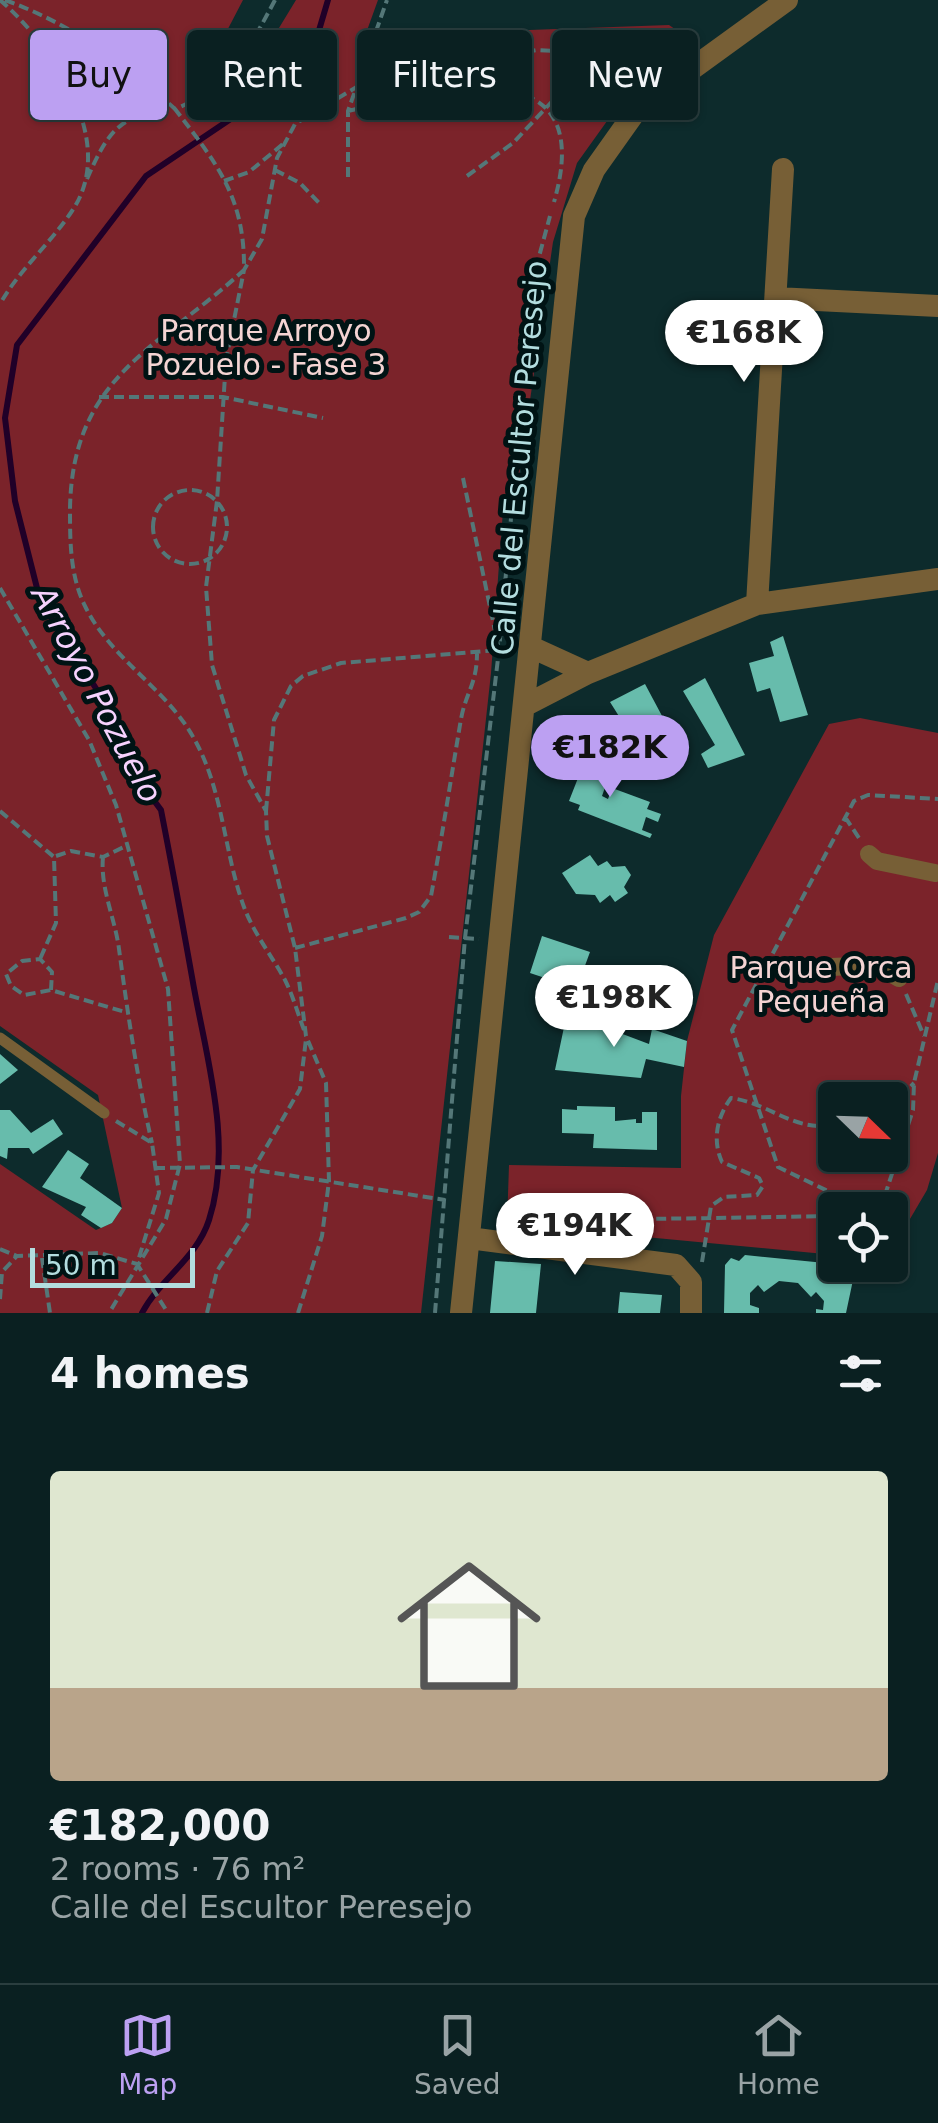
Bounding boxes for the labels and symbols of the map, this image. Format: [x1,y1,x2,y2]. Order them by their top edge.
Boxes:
street label: Calle del Escultor Peresejo [484,259,554,657]
pin: €168K [674,300,814,385]
park label: Parque Arroyo Pozuelo - Fase 3 [146,313,386,382]
water label: Arroyo Pozuelo [23,577,170,809]
pin: €182K [540,715,680,800]
park label: Parque Orca Pequeña [729,950,913,1019]
pin: €198K [544,965,684,1050]
north arrow [818,1082,908,1172]
pin: €194K [505,1193,645,1278]
scale bar [30,1243,195,1288]

